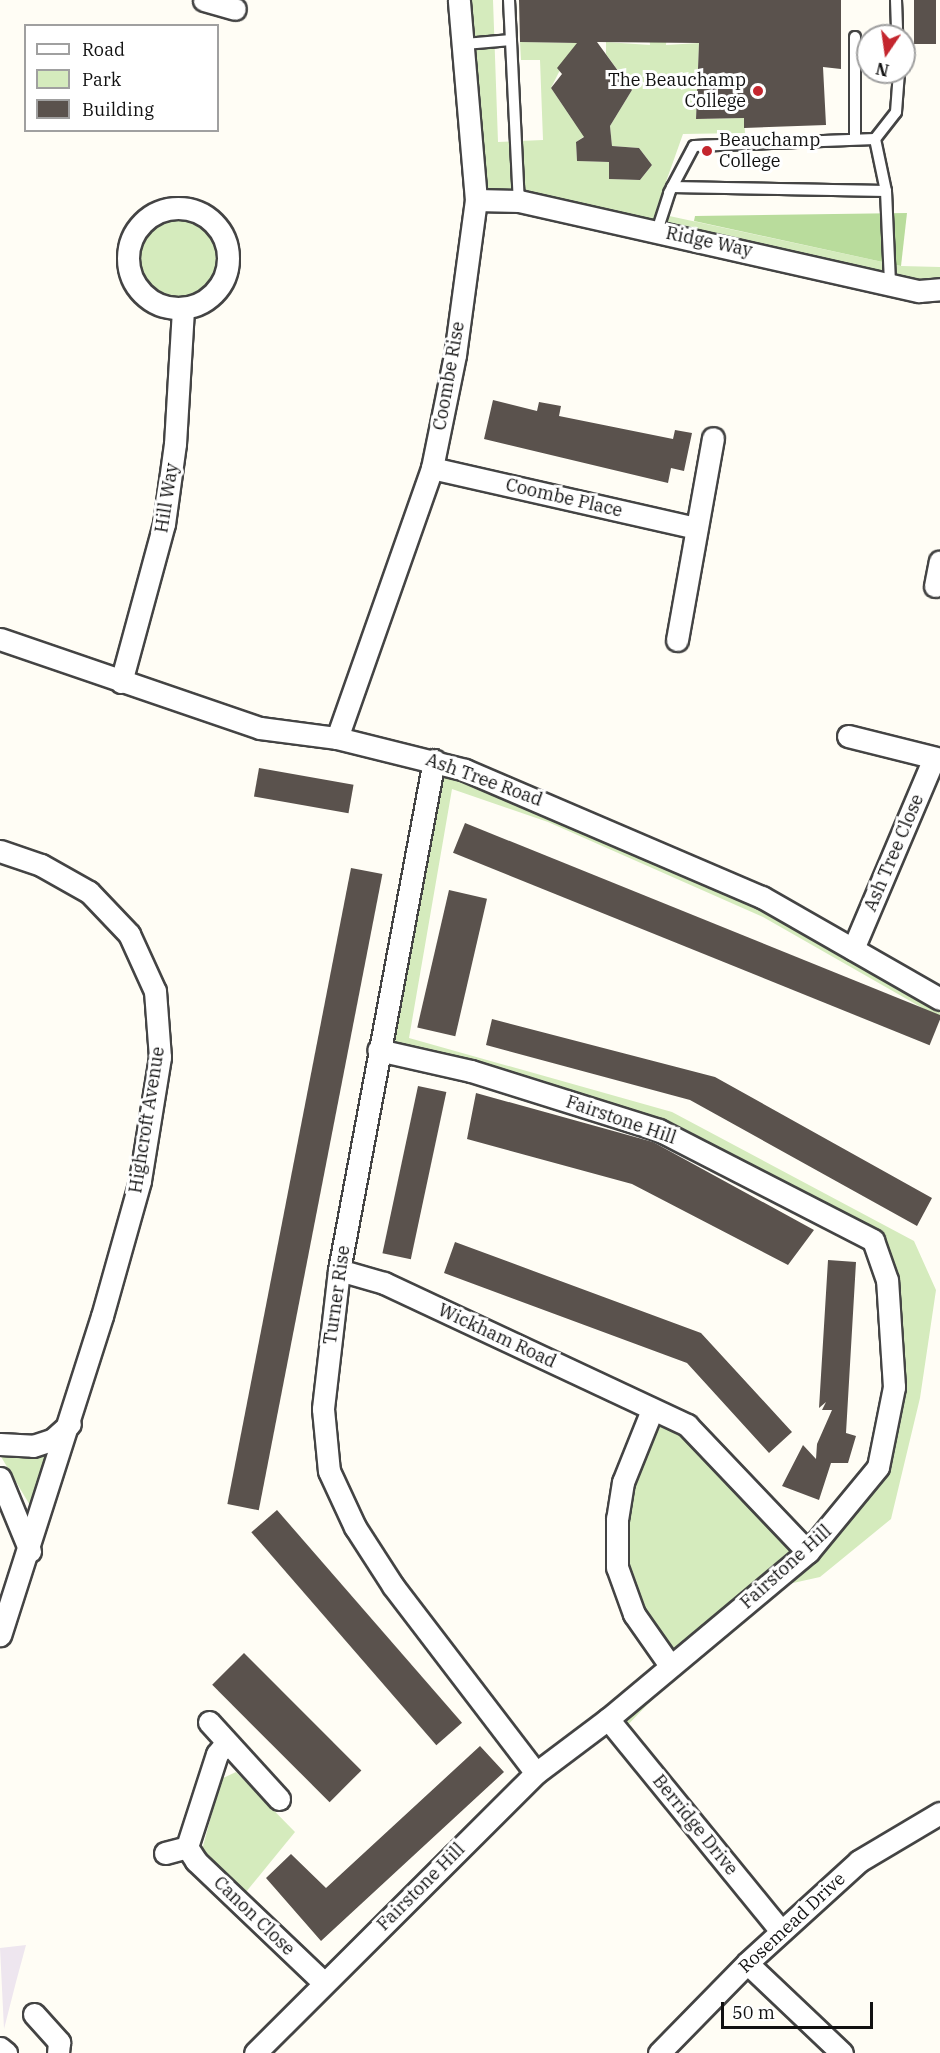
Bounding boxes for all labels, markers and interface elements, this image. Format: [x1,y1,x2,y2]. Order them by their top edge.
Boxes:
legend [24,24,219,132]
north arrow [856,24,916,84]
text: Road [82,38,125,61]
text: N [874,58,891,81]
text: Park [82,68,121,91]
place label: The Beauchamp College [608,70,746,112]
marker: The Beauchamp College [751,84,765,98]
text: Building [82,98,154,121]
place label: Beauchamp College [719,130,820,172]
marker: Beauchamp College [700,144,714,158]
street label: Ridge Way [664,222,754,262]
street label: Coombe Rise [429,320,469,432]
street label: Hill Way [151,462,183,534]
street label: Coombe Place [504,474,624,522]
street label: Ash Tree Road [423,749,545,811]
street label: Ash Tree Close [860,791,928,915]
street label: Highcroft Avenue [125,1045,169,1195]
street label: Fairstone Hill [563,1091,679,1149]
street label: Turner Rise [319,1244,355,1346]
street label: Wickham Road [434,1299,560,1373]
street label: Fairstone Hill [736,1520,836,1614]
street label: Berridge Drive [648,1770,742,1880]
street label: Fairstone Hill [373,1839,469,1935]
street label: Rosemead Drive [734,1868,850,1978]
street label: Canon Close [209,1872,299,1960]
scale bar [724,1990,876,2028]
text: 50 m [732,2001,775,2024]

